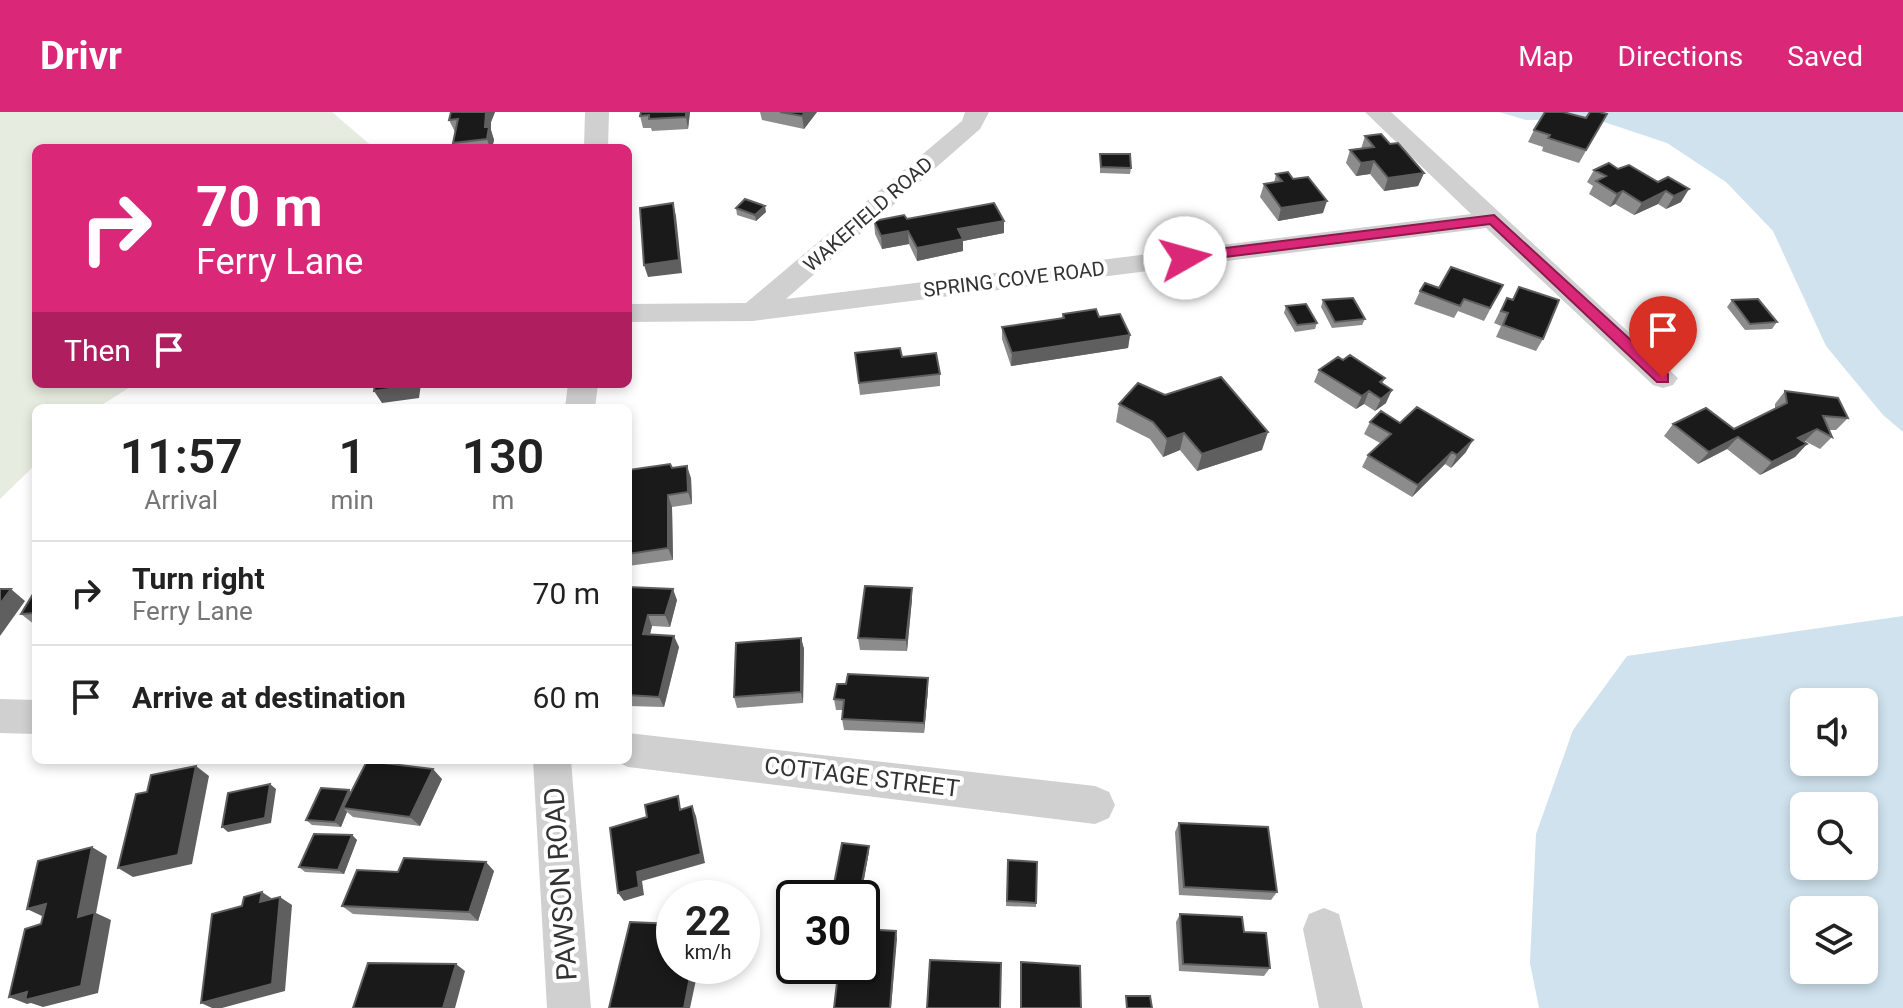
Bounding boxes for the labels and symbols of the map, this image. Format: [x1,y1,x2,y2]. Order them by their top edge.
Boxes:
street label: WAKEFIELD ROAD [799,151,937,277]
position arrow [1143,216,1227,300]
street label: SPRING COVE ROAD [922,256,1106,302]
pin [1629,296,1697,378]
street label: COTTAGE STREET [763,751,961,803]
street label: PAWSON ROAD [537,786,584,982]
speed limit sign: 30 [776,880,880,984]

